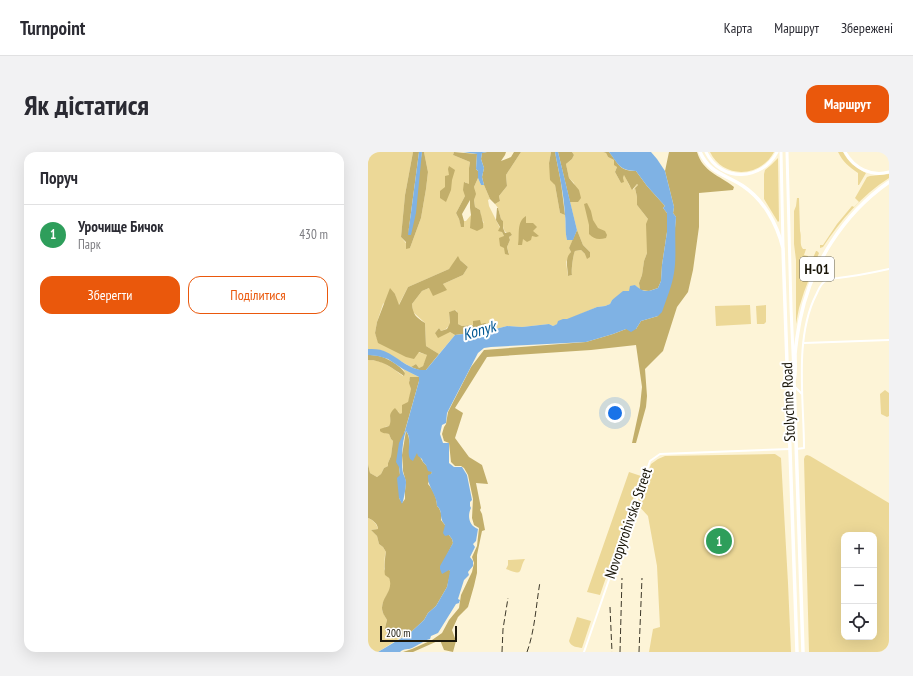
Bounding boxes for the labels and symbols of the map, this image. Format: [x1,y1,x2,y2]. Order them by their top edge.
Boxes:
road number: Н-01 [800,257,834,281]
water label: Konyk [460,315,500,344]
street label: Stolychne Road [777,362,799,442]
your location [605,403,625,423]
street label: Novopyrohivska Street [600,465,656,581]
pin: 1 [706,526,732,556]
scale bar [380,624,457,643]

